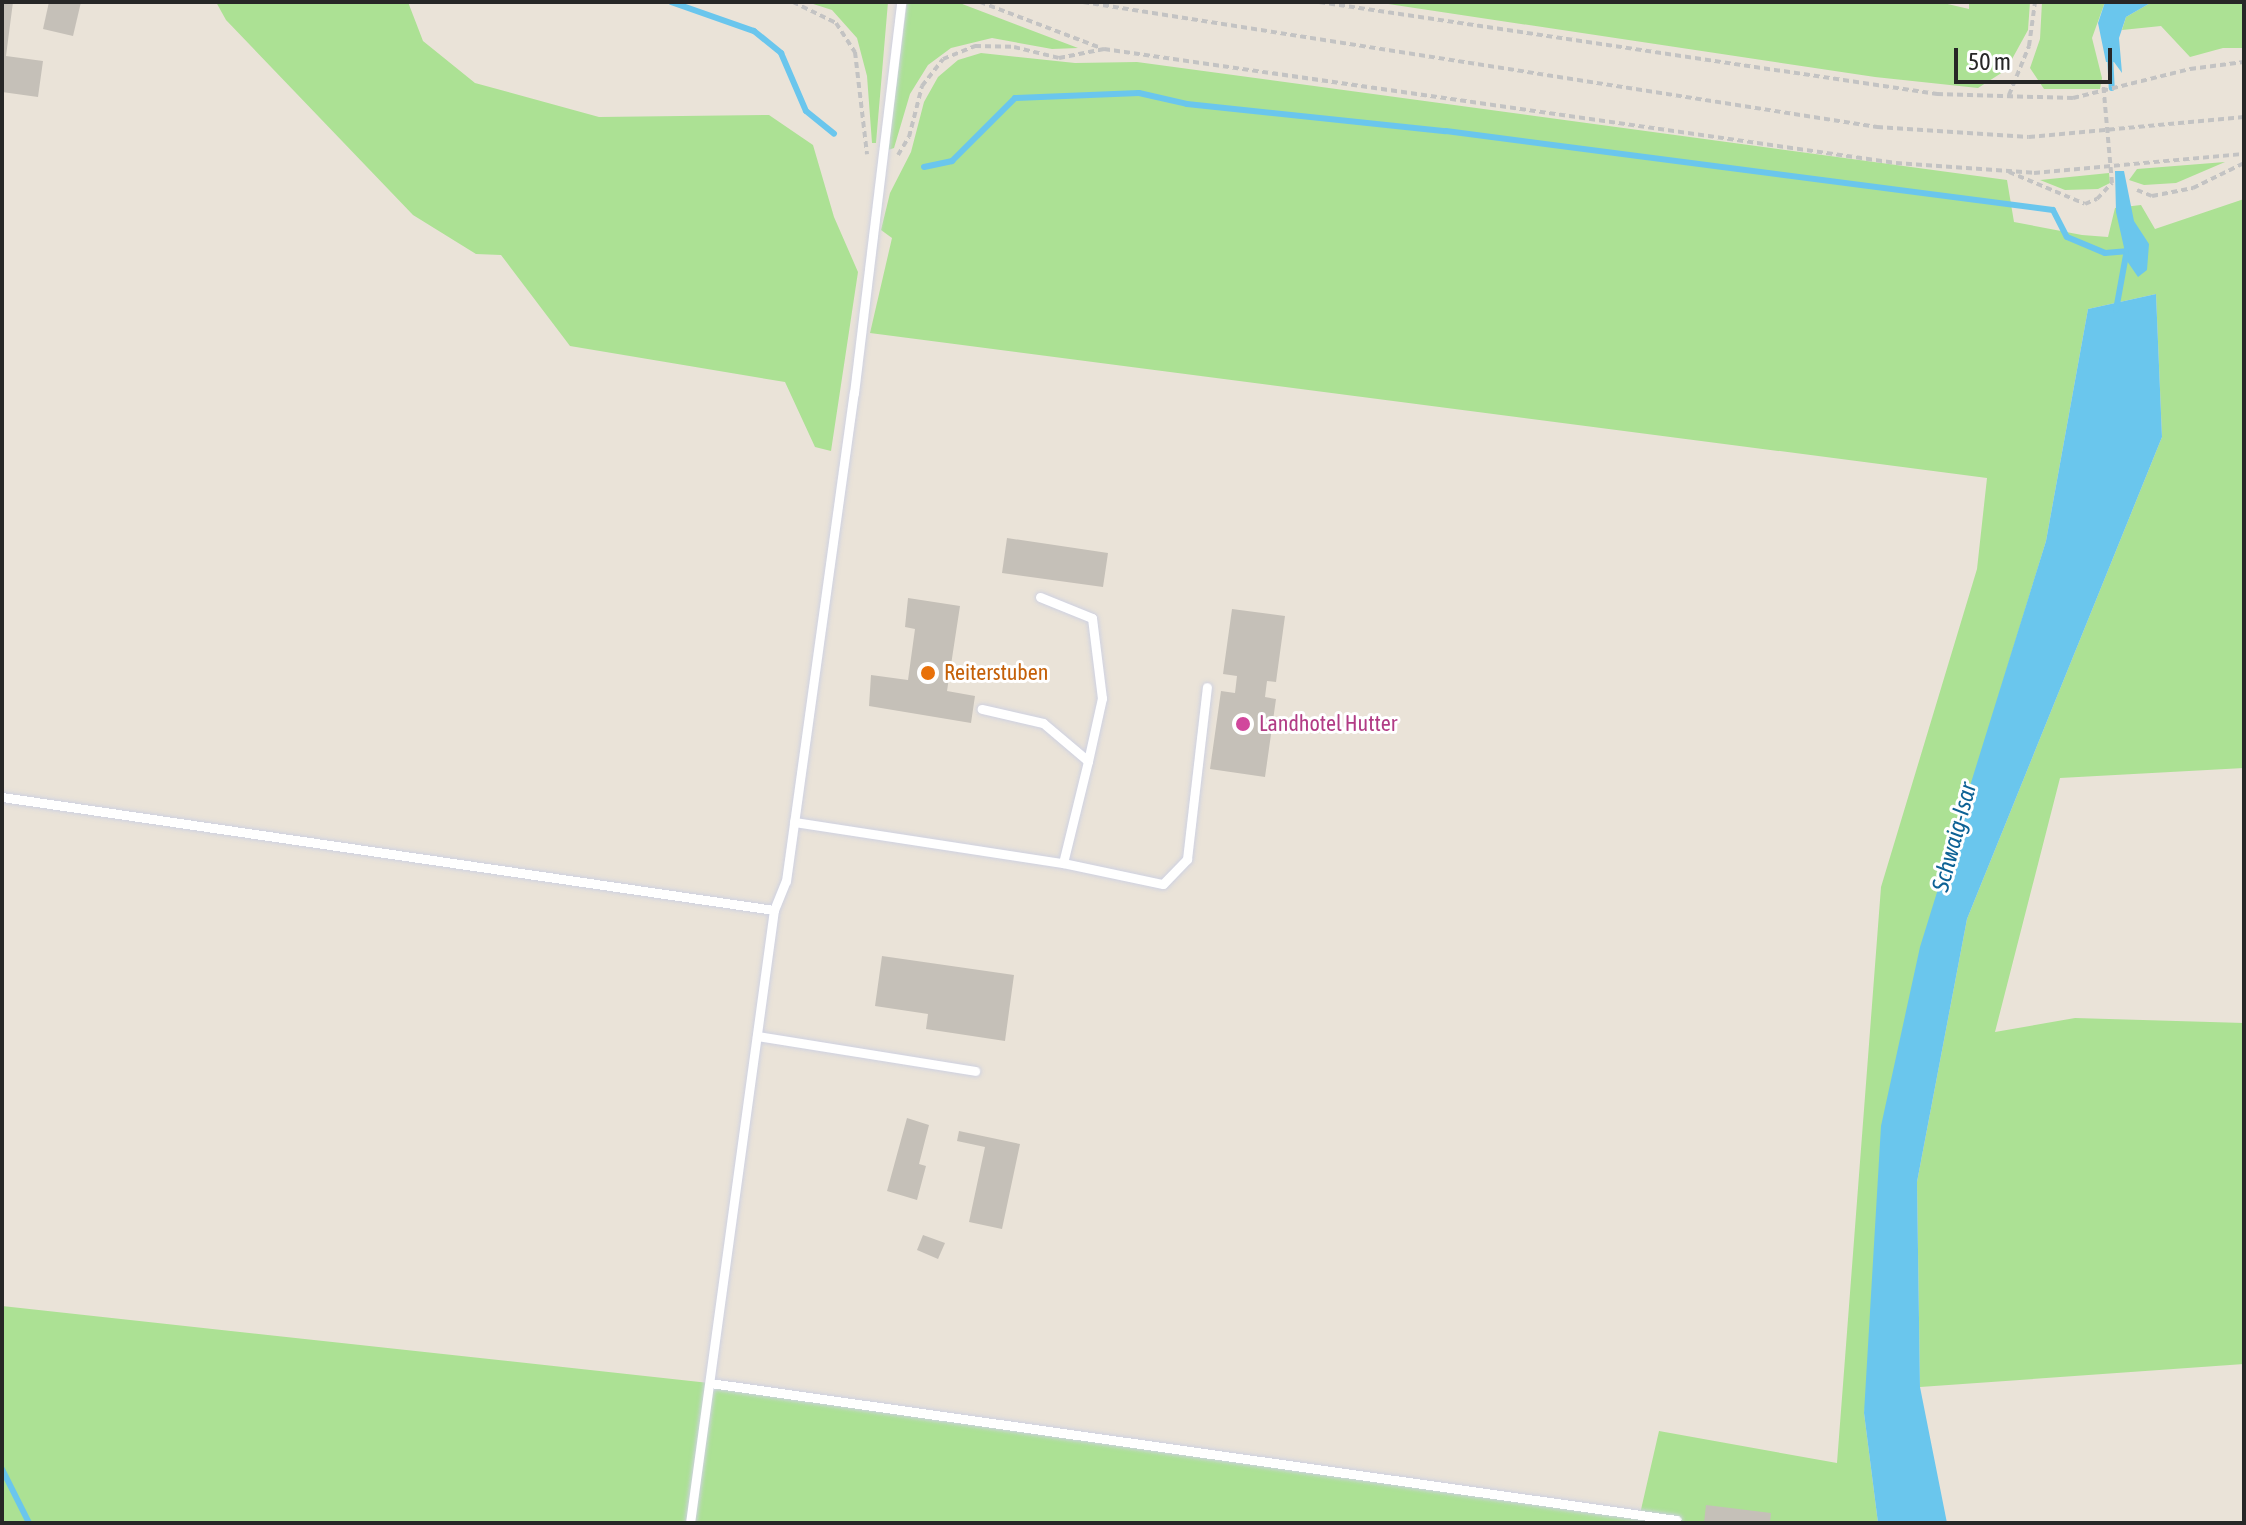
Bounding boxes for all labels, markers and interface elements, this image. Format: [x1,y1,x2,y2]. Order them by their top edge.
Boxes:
scale bar [1958,32,2116,82]
text: 50 m [1968,48,2011,75]
place label: Reiterstuben [944,660,1048,686]
marker: Reiterstuben [919,664,937,682]
place label: Landhotel Hutter [1259,711,1397,737]
marker: Landhotel Hutter [1234,715,1252,733]
water label: Schwaig-Isar [1926,779,1982,895]

